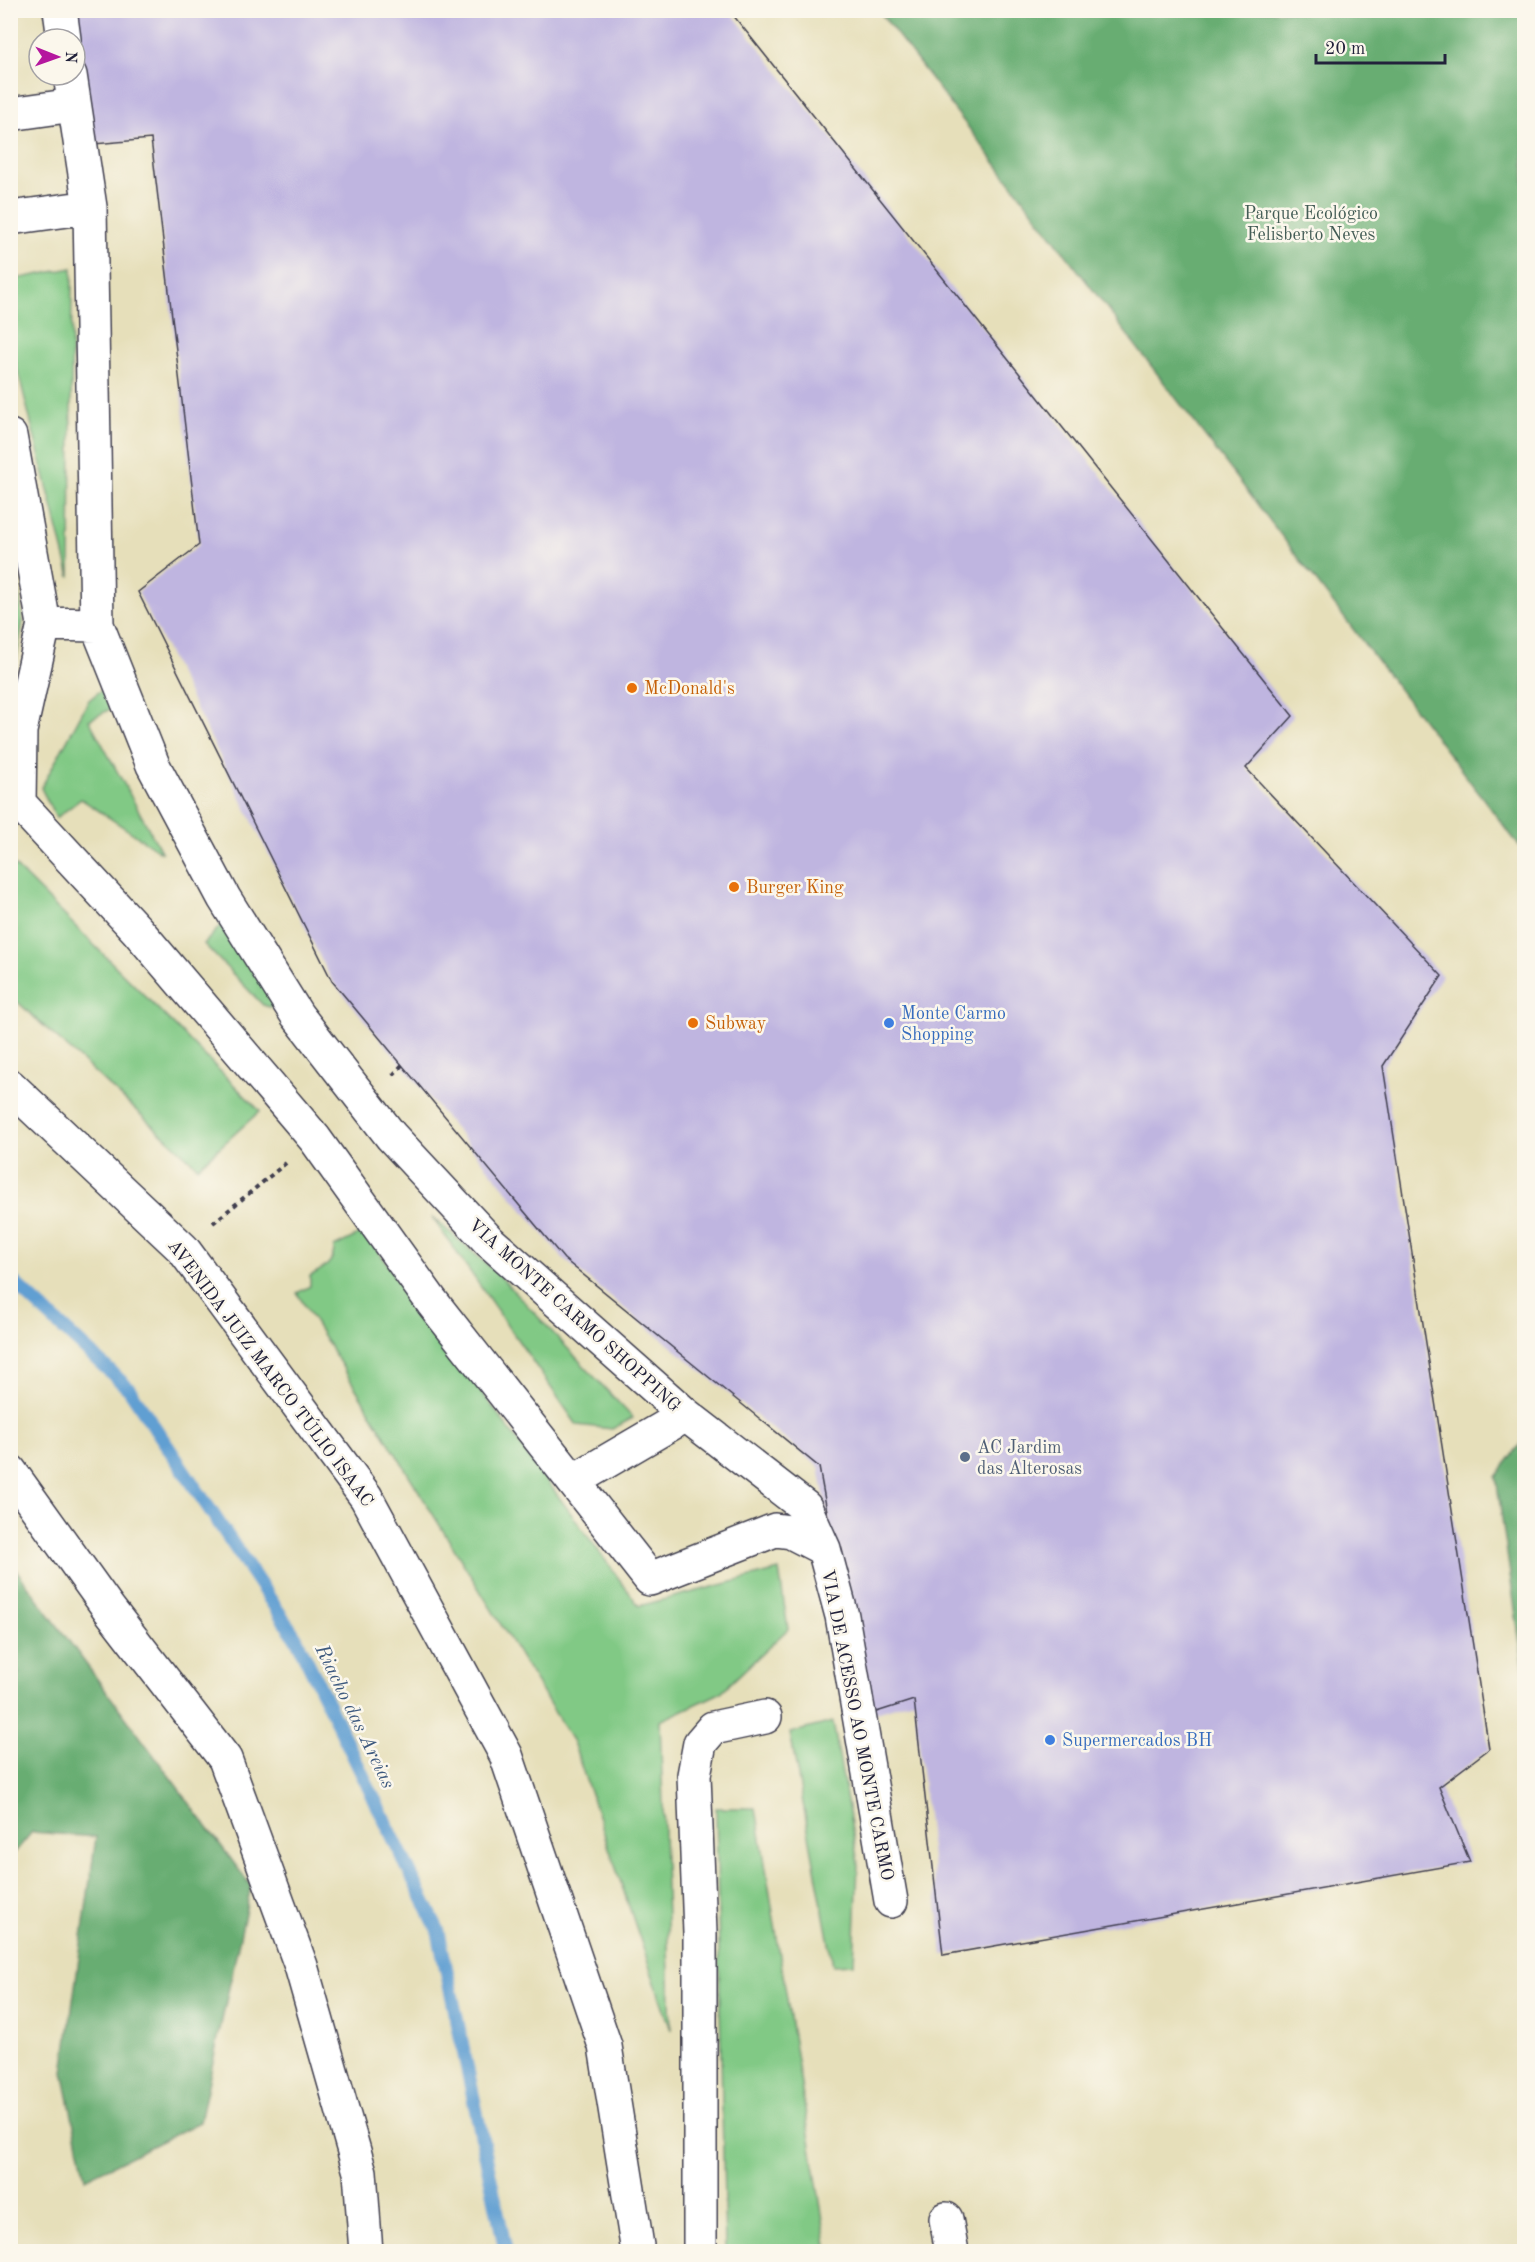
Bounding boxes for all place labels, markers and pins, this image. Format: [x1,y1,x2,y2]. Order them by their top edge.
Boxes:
place label: McDonald's [644,680,735,698]
marker: McDonald's [625,681,639,695]
place label: Burger King [746,879,844,897]
marker: Burger King [727,880,741,894]
place label: Monte Carmo Shopping [901,1005,1006,1044]
place label: Subway [705,1015,767,1033]
marker: Subway [686,1016,700,1030]
marker: Monte Carmo Shopping [882,1016,896,1030]
place label: AC Jardim das Alterosas [977,1439,1082,1478]
marker: AC Jardim das Alterosas [958,1450,972,1464]
place label: Supermercados BH [1062,1732,1212,1750]
marker: Supermercados BH [1043,1733,1057,1747]

